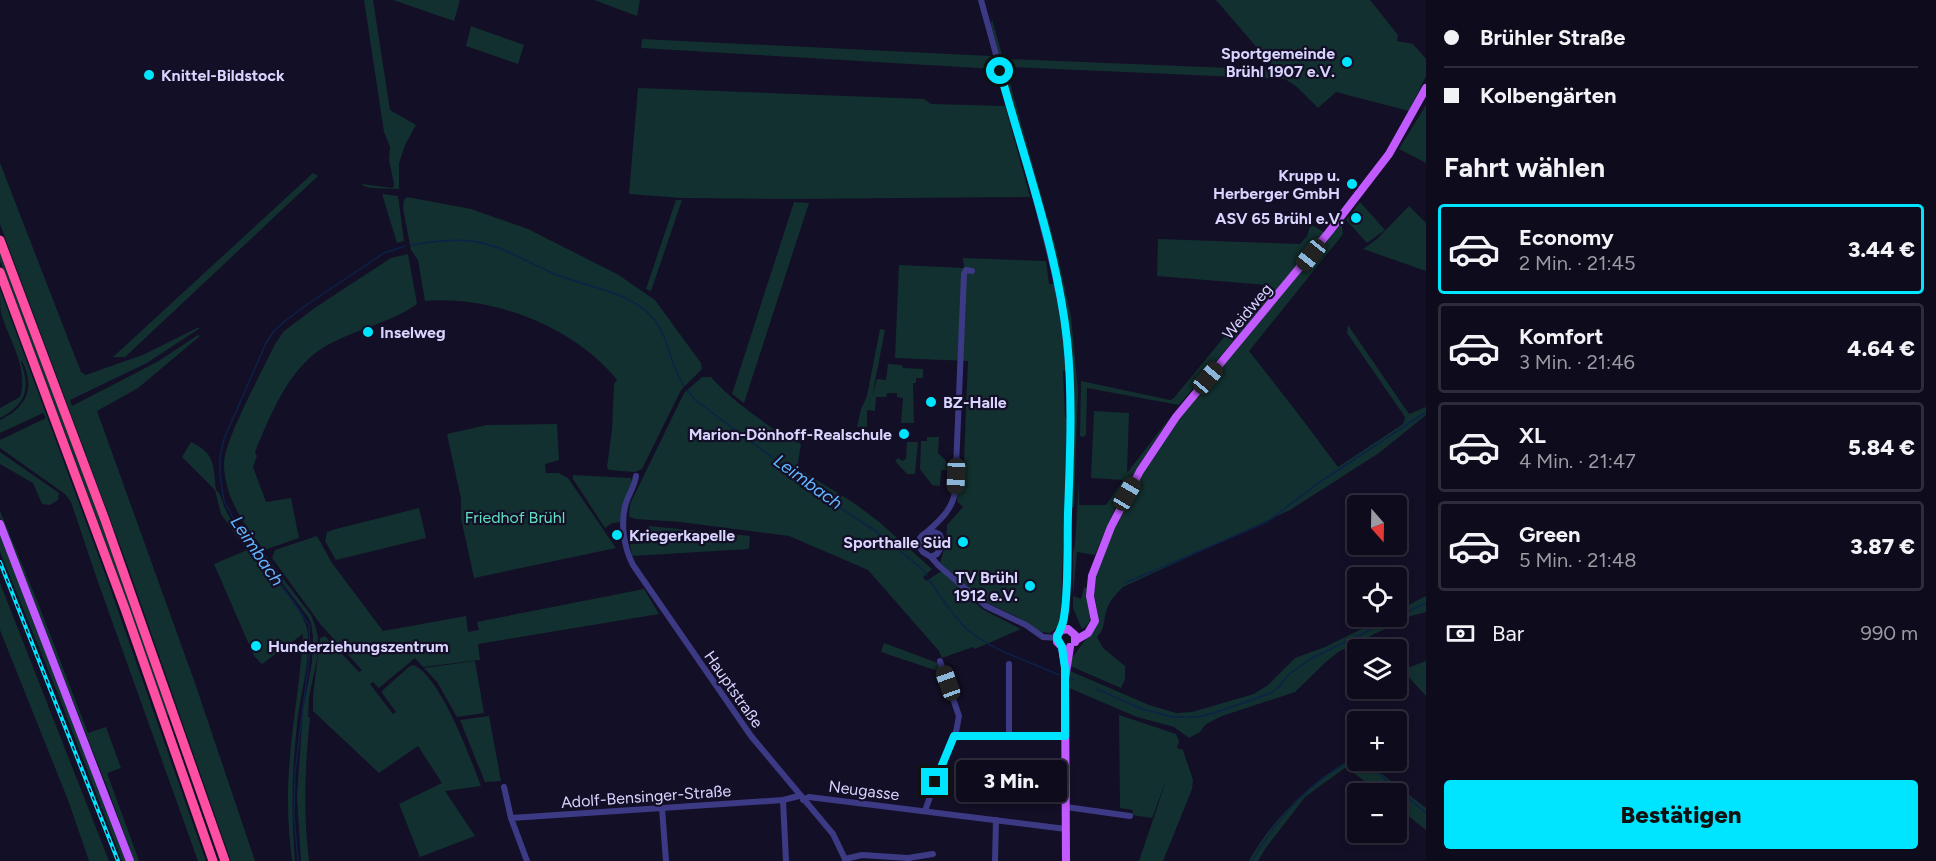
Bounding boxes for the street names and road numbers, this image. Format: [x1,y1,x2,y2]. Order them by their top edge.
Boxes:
street label: Weidweg [1219,280,1276,343]
street label: Hauptstraße [700,647,767,732]
street label: Neugasse [827,777,901,804]
street label: Adolf-Bensinger-Straße [560,781,732,812]

